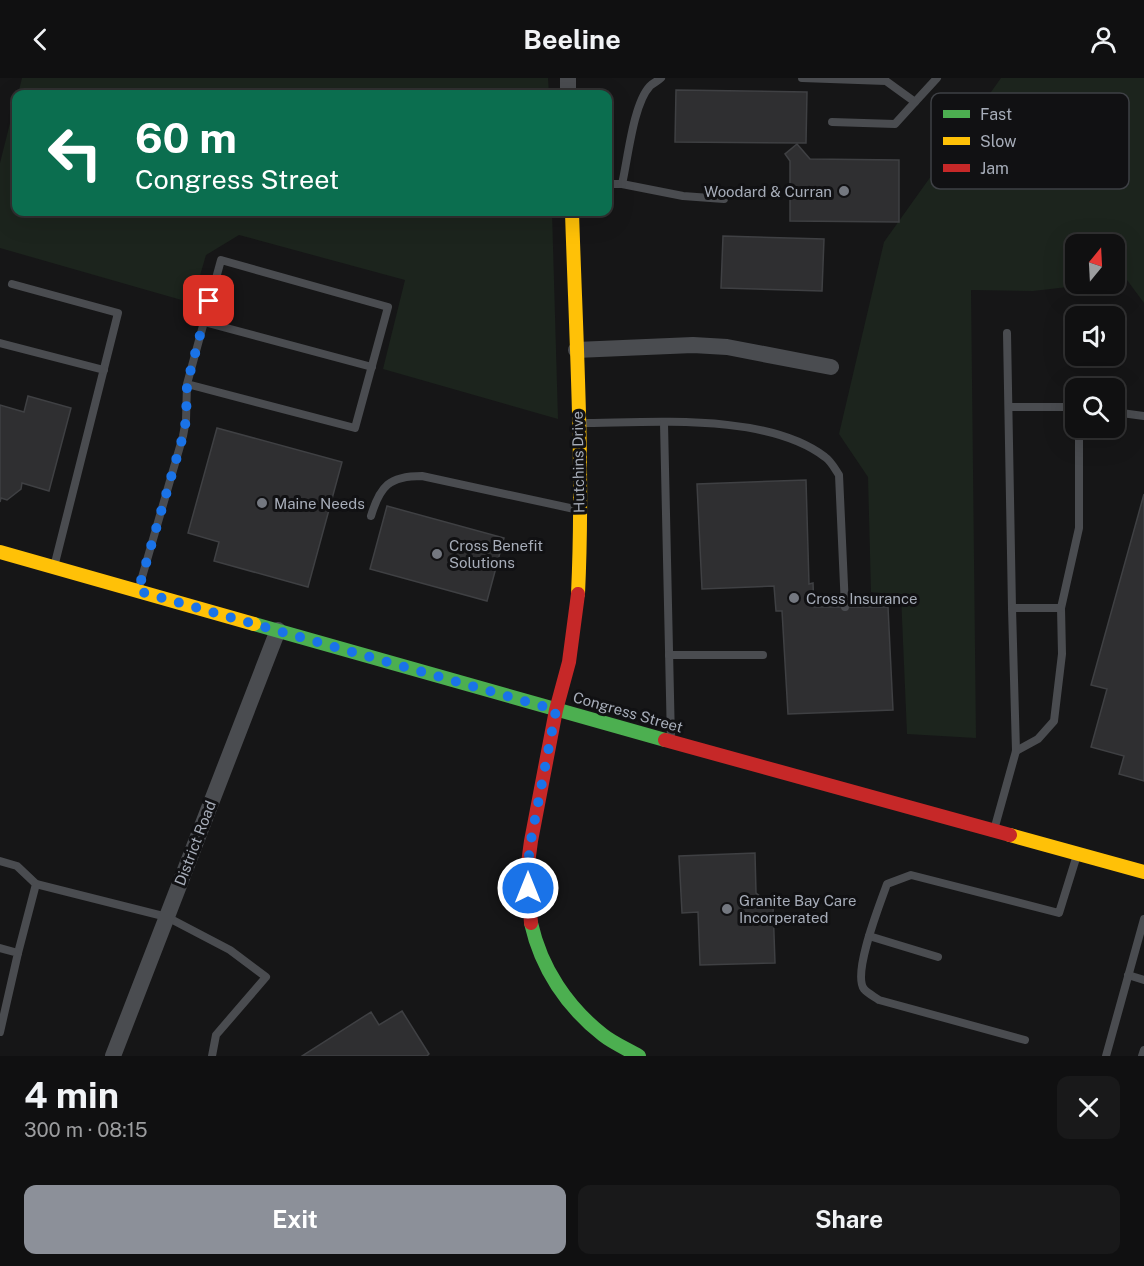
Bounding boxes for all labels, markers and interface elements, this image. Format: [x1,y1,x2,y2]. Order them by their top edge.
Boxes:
icon: back [24,23,57,56]
text: Beeline [523,23,621,55]
icon: person [1087,23,1120,56]
legend [931,93,1129,189]
text: Fast [980,105,1012,124]
text: 60 m [135,113,237,162]
icon: left [36,114,114,192]
text: Slow [980,132,1017,151]
text: Jam [980,159,1009,178]
text: Congress Street [135,163,339,195]
place label: Woodard & Curran [704,183,832,200]
marker: Woodard & Curran [837,184,851,198]
north arrow [1065,234,1125,294]
map controls [1065,234,1125,438]
pin [183,275,234,326]
icon: arrive [192,284,225,317]
button: sound [1065,306,1125,366]
button: search [1065,378,1125,438]
street label: Hutchins Drive [569,411,587,513]
place label: Maine Needs [274,495,365,512]
marker: Maine Needs [255,496,269,510]
place label: Cross Benefit Solutions [449,537,543,571]
marker: Cross Benefit Solutions [430,547,444,561]
place label: Cross Insurance [806,590,918,607]
marker: Cross Insurance [787,591,801,605]
street label: Congress Street [571,688,685,736]
street label: District Road [171,798,219,888]
position arrow [496,856,560,920]
place label: Granite Bay Care Incorperated [739,892,856,926]
marker: Granite Bay Care Incorperated [720,902,734,916]
text: 4 min [24,1074,119,1116]
button: close [1057,1076,1120,1139]
text: 300 m · 08:15 [24,1118,148,1142]
button: Exit [24,1185,566,1254]
button: Share [578,1185,1120,1254]

